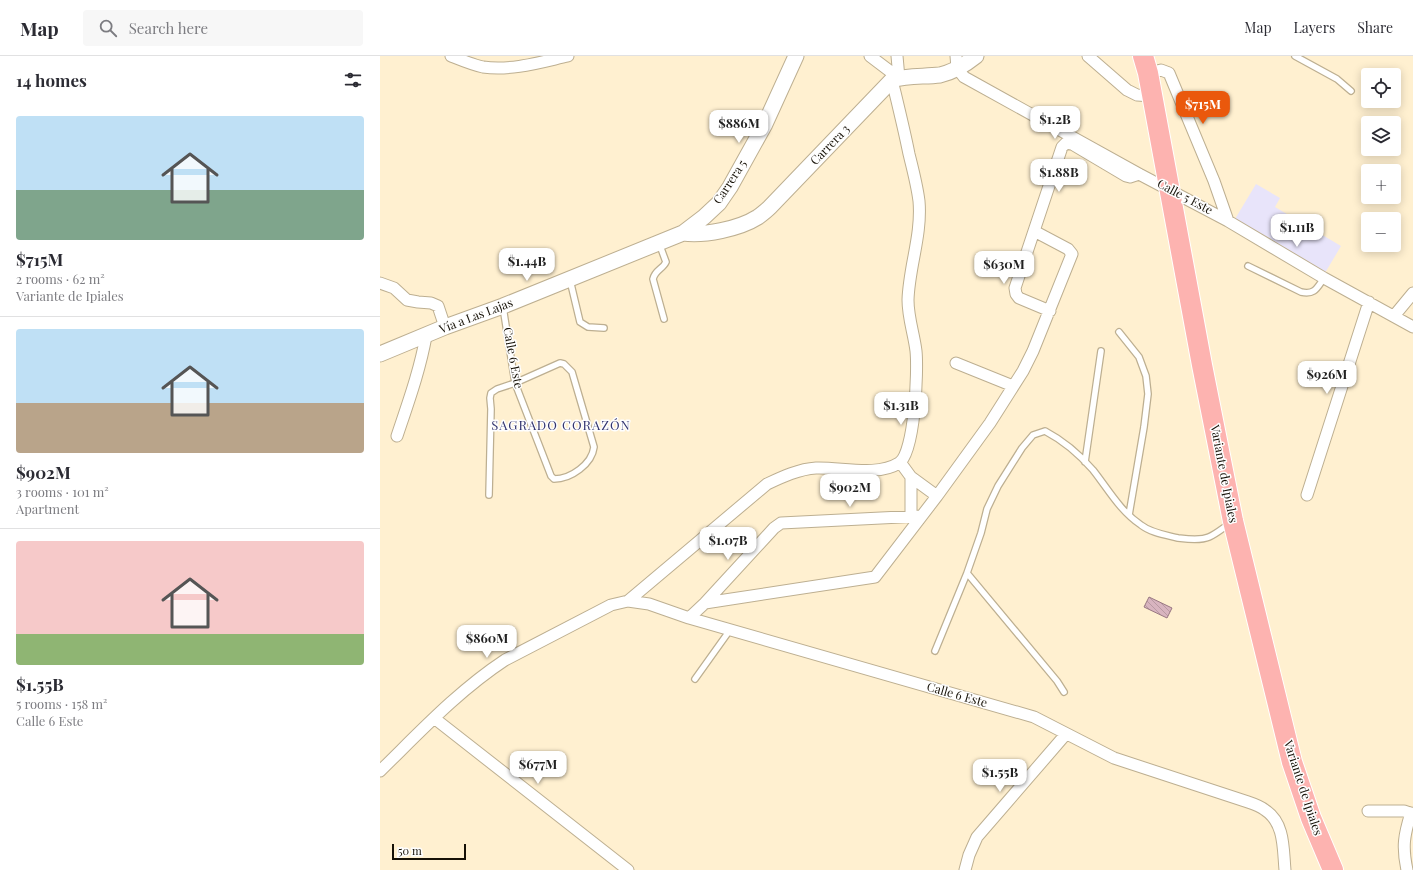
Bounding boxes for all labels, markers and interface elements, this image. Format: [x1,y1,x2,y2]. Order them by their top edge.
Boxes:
search box [83,10,363,46]
text: Map [20,15,59,41]
icon: search [97,17,119,39]
text: Search here [129,18,208,38]
text: Map [1244,18,1272,37]
text: Layers [1294,18,1335,37]
text: Share [1357,18,1393,37]
map controls [1361,68,1401,252]
button: locate [1361,68,1401,108]
text: 14 homes [16,69,87,91]
icon: filters [342,69,364,91]
pin: $715M [1175,91,1231,125]
text: $715M [1185,95,1221,112]
pin: $1.2B [1027,106,1083,140]
pin: $886M [711,110,767,144]
text: $1.2B [1039,110,1071,127]
text: $886M [718,114,760,131]
button: layers [1361,116,1401,156]
street label: Carrera 3 [806,121,853,168]
icon: home [154,142,226,214]
street label: Carrera 5 [709,156,749,207]
pin: $1.88B [1026,159,1092,193]
text: $1.88B [1039,163,1079,180]
button: + [1361,164,1401,204]
street label: Calle 5 Este [1155,175,1216,217]
button: − [1361,212,1401,252]
pin: $1.11B [1264,214,1330,248]
text: $1.11B [1280,218,1314,235]
text: $715M [16,248,63,270]
pin: $1.44B [494,248,560,282]
pin: $630M [976,251,1032,285]
text: $1.44B [508,252,546,269]
text: $630M [983,255,1025,272]
text: 2 rooms · 62 m² [16,270,105,287]
text: Variante de Ipiales [16,287,124,304]
street label: Vía a Las Lajas [436,294,515,337]
street label: Calle 6 Este [500,326,528,390]
icon: home [154,355,226,427]
pin: $926M [1299,361,1355,395]
text: $926M [1307,365,1347,382]
pin: $1.31B [868,392,934,426]
text: $1.31B [883,396,919,413]
district label: SAGRADO CORAZÓN [491,416,631,433]
street label: Variante de Ipiales [1207,423,1242,524]
text: $902M [16,461,71,483]
pin: $902M [822,474,878,508]
text: $902M [829,478,871,495]
text: 3 rooms · 101 m² [16,483,109,500]
text: Apartment [16,500,79,517]
pin: $1.07B [695,527,761,561]
text: $1.07B [709,531,748,548]
icon: home [154,567,226,639]
pin: $860M [459,625,515,659]
text: $860M [466,629,508,646]
text: $1.55B [16,673,64,695]
street label: Calle 6 Este [925,678,989,710]
text: 5 rooms · 158 m² [16,695,107,712]
text: Calle 6 Este [16,712,83,729]
street label: Variante de Ipiales [1281,737,1327,837]
pin: $677M [510,751,566,785]
text: $677M [519,755,557,772]
pin: $1.55B [967,759,1033,793]
text: $1.55B [982,763,1018,780]
scale bar [392,842,466,861]
text: 50 m [398,843,422,858]

